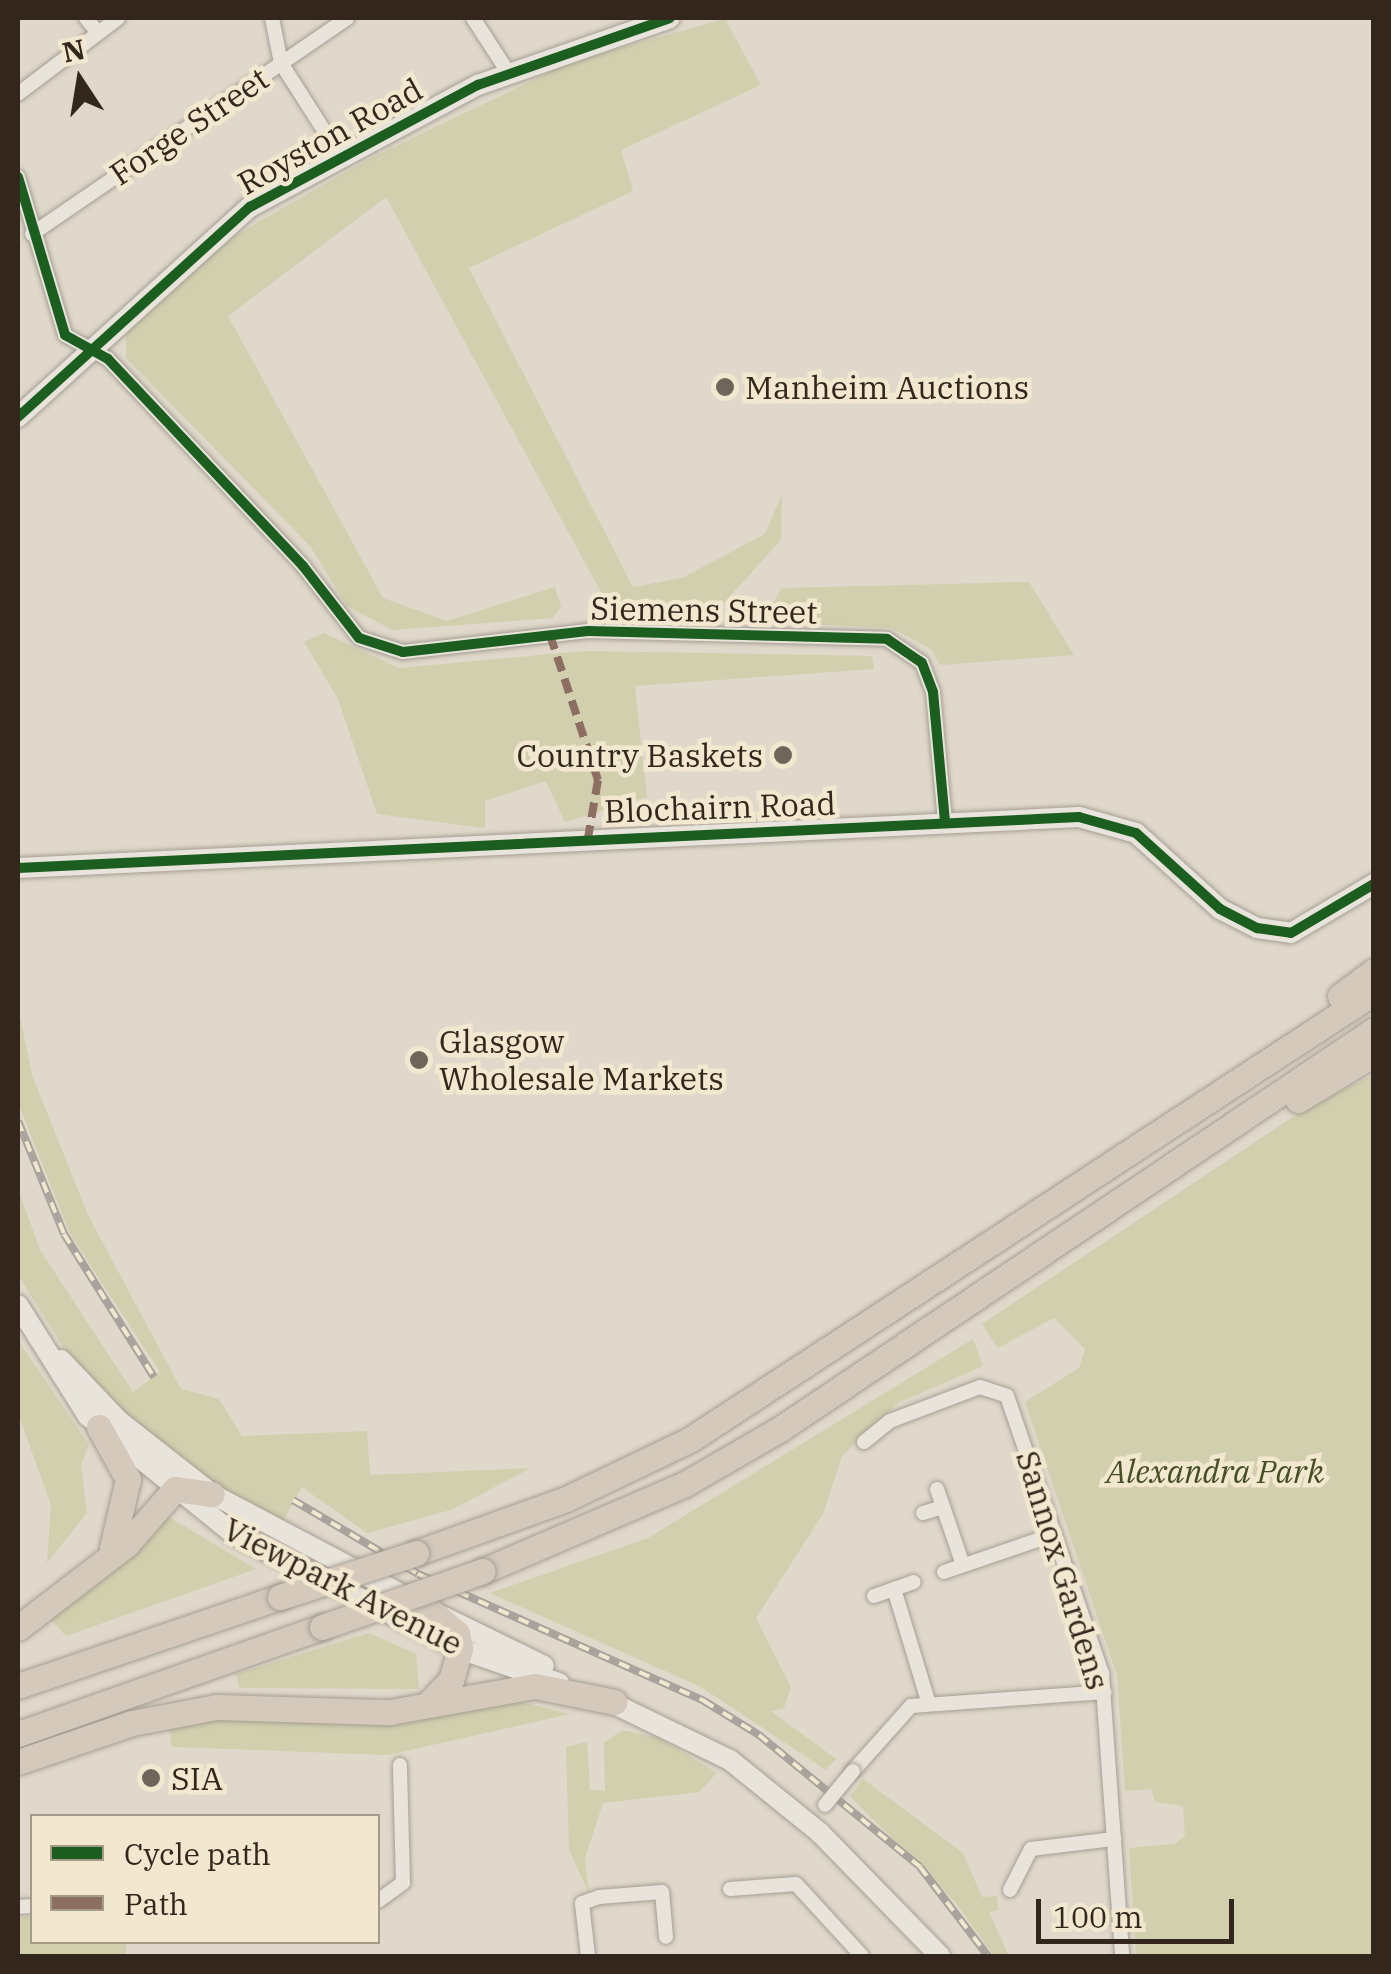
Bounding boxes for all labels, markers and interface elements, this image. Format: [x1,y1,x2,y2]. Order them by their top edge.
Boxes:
north arrow [30,30,130,130]
text: N [59,30,88,71]
street label: Forge Street [103,59,275,193]
street label: Royston Road [231,70,429,202]
place label: Manheim Auctions [745,368,1029,406]
marker: Manheim Auctions [714,376,736,398]
street label: Siemens Street [590,589,818,631]
place label: Country Baskets [517,736,763,774]
marker: Country Baskets [772,744,794,766]
street label: Blochairn Road [603,784,837,830]
place label: Glasgow Wholesale Markets [439,1023,724,1098]
marker: Glasgow Wholesale Markets [408,1049,430,1071]
street label: Sannox Gardens [1008,1446,1118,1694]
park label: Alexandra Park [1106,1452,1324,1490]
street label: Viewpark Avenue [217,1509,469,1663]
place label: SIA [171,1759,223,1797]
marker: SIA [140,1767,162,1789]
legend [30,1814,380,1944]
text: Cycle path [124,1834,271,1873]
scale bar [1041,1879,1238,1941]
text: Path [124,1884,188,1923]
text: 100 m [1053,1897,1143,1936]

